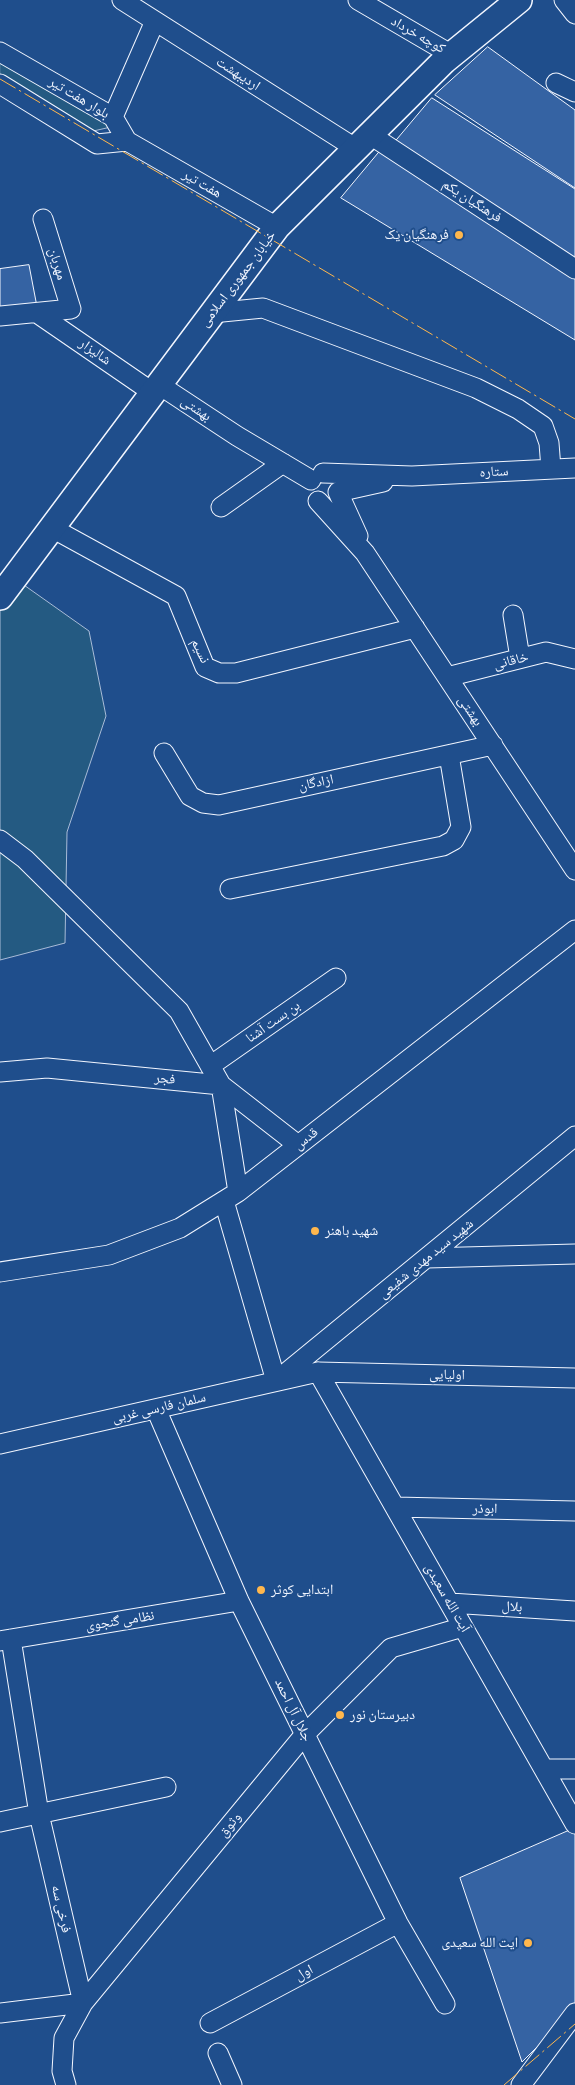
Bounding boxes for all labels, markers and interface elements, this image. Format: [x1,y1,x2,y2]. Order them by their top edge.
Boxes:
street label: کوچه خرداد [388,13,448,57]
street label: اردیبهشت [213,53,263,95]
street label: بلوار هفت تیر [46,73,112,123]
street label: هفت تیر [179,166,225,202]
street label: فرهنگیان یکم [439,176,505,226]
street label: خیابان جمهوری اسلامی [196,227,280,331]
place label: فرهنگیان یک [385,227,449,243]
marker: فرهنگیان یک [453,229,465,241]
street label: مهربان [44,246,70,282]
street label: شالیزار [76,335,114,369]
street label: بهشتی [178,393,214,425]
street label: ستاره [479,463,509,481]
street label: نسیم [187,636,213,666]
street label: خاقانی [492,649,530,673]
street label: بهشتی [454,693,486,729]
street label: ازادگان [297,771,335,795]
street label: بن بست آشنا [243,997,303,1047]
street label: فجر [154,1070,176,1088]
street label: قدس [290,1124,322,1154]
street label: شهید سید مهدی شفیعی [375,1215,477,1303]
place label: شهید باهنر [325,1223,378,1239]
marker: شهید باهنر [309,1225,321,1237]
street label: اولیایی [429,1366,465,1384]
street label: سلمان فارسی غربی [111,1389,207,1427]
street label: ابوذر [472,1500,498,1518]
street label: آیت الله سعیدی [421,1561,473,1635]
place label: ابتدایی کوثر [271,1582,333,1598]
marker: ابتدایی کوثر [255,1584,267,1596]
street label: بلال [501,1598,523,1616]
street label: نظامی گنجوی [84,1607,156,1635]
street label: جلال آل احمد [271,1676,315,1744]
place label: دبیرستان نور [350,1707,415,1723]
marker: دبیرستان نور [334,1709,346,1721]
street label: وثوق [215,1809,245,1841]
street label: فرخی سه [47,1884,75,1934]
place label: ایت الله سعیدی [441,1935,518,1951]
marker: ایت الله سعیدی [522,1937,534,1949]
street label: اول [292,1961,316,1985]

